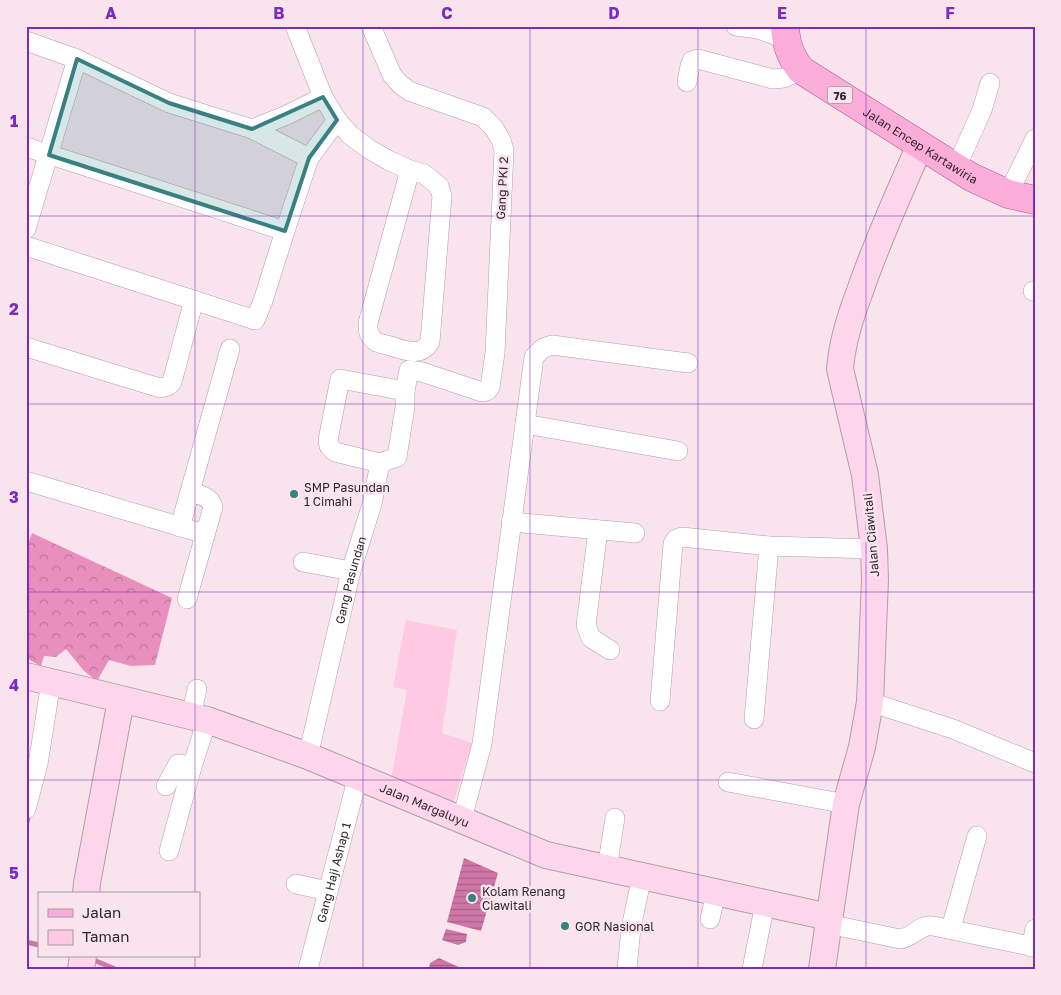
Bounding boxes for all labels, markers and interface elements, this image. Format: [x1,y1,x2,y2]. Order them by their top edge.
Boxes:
text: A [105,3,117,23]
text: B [273,3,285,23]
text: C [441,3,453,23]
text: D [608,3,620,23]
text: E [777,3,787,23]
text: F [945,3,955,23]
road number: 76 [828,86,852,104]
street label: Jalan Encep Kartawiria [861,104,980,187]
text: 1 [10,111,18,131]
street label: Gang PKI 2 [493,156,511,220]
text: 2 [9,299,19,319]
place label: SMP Pasundan 1 Cimahi [304,480,390,509]
text: 3 [9,487,19,507]
marker: SMP Pasundan 1 Cimahi [288,488,300,500]
street label: Jalan Ciawitali [860,492,882,578]
street label: Gang Pasundan [331,534,369,625]
text: 4 [9,675,19,695]
street label: Jalan Margaluyu [378,779,472,830]
street label: Gang Haji Ashap 1 [313,820,353,924]
text: 5 [9,863,19,883]
place label: Kolam Renang Ciawitali [482,884,565,913]
legend [38,892,200,958]
marker: Kolam Renang Ciawitali [466,892,478,904]
text: Jalan [82,903,121,921]
place label: GOR Nasional [575,919,654,934]
marker: GOR Nasional [559,920,571,932]
text: Taman [82,927,129,945]

